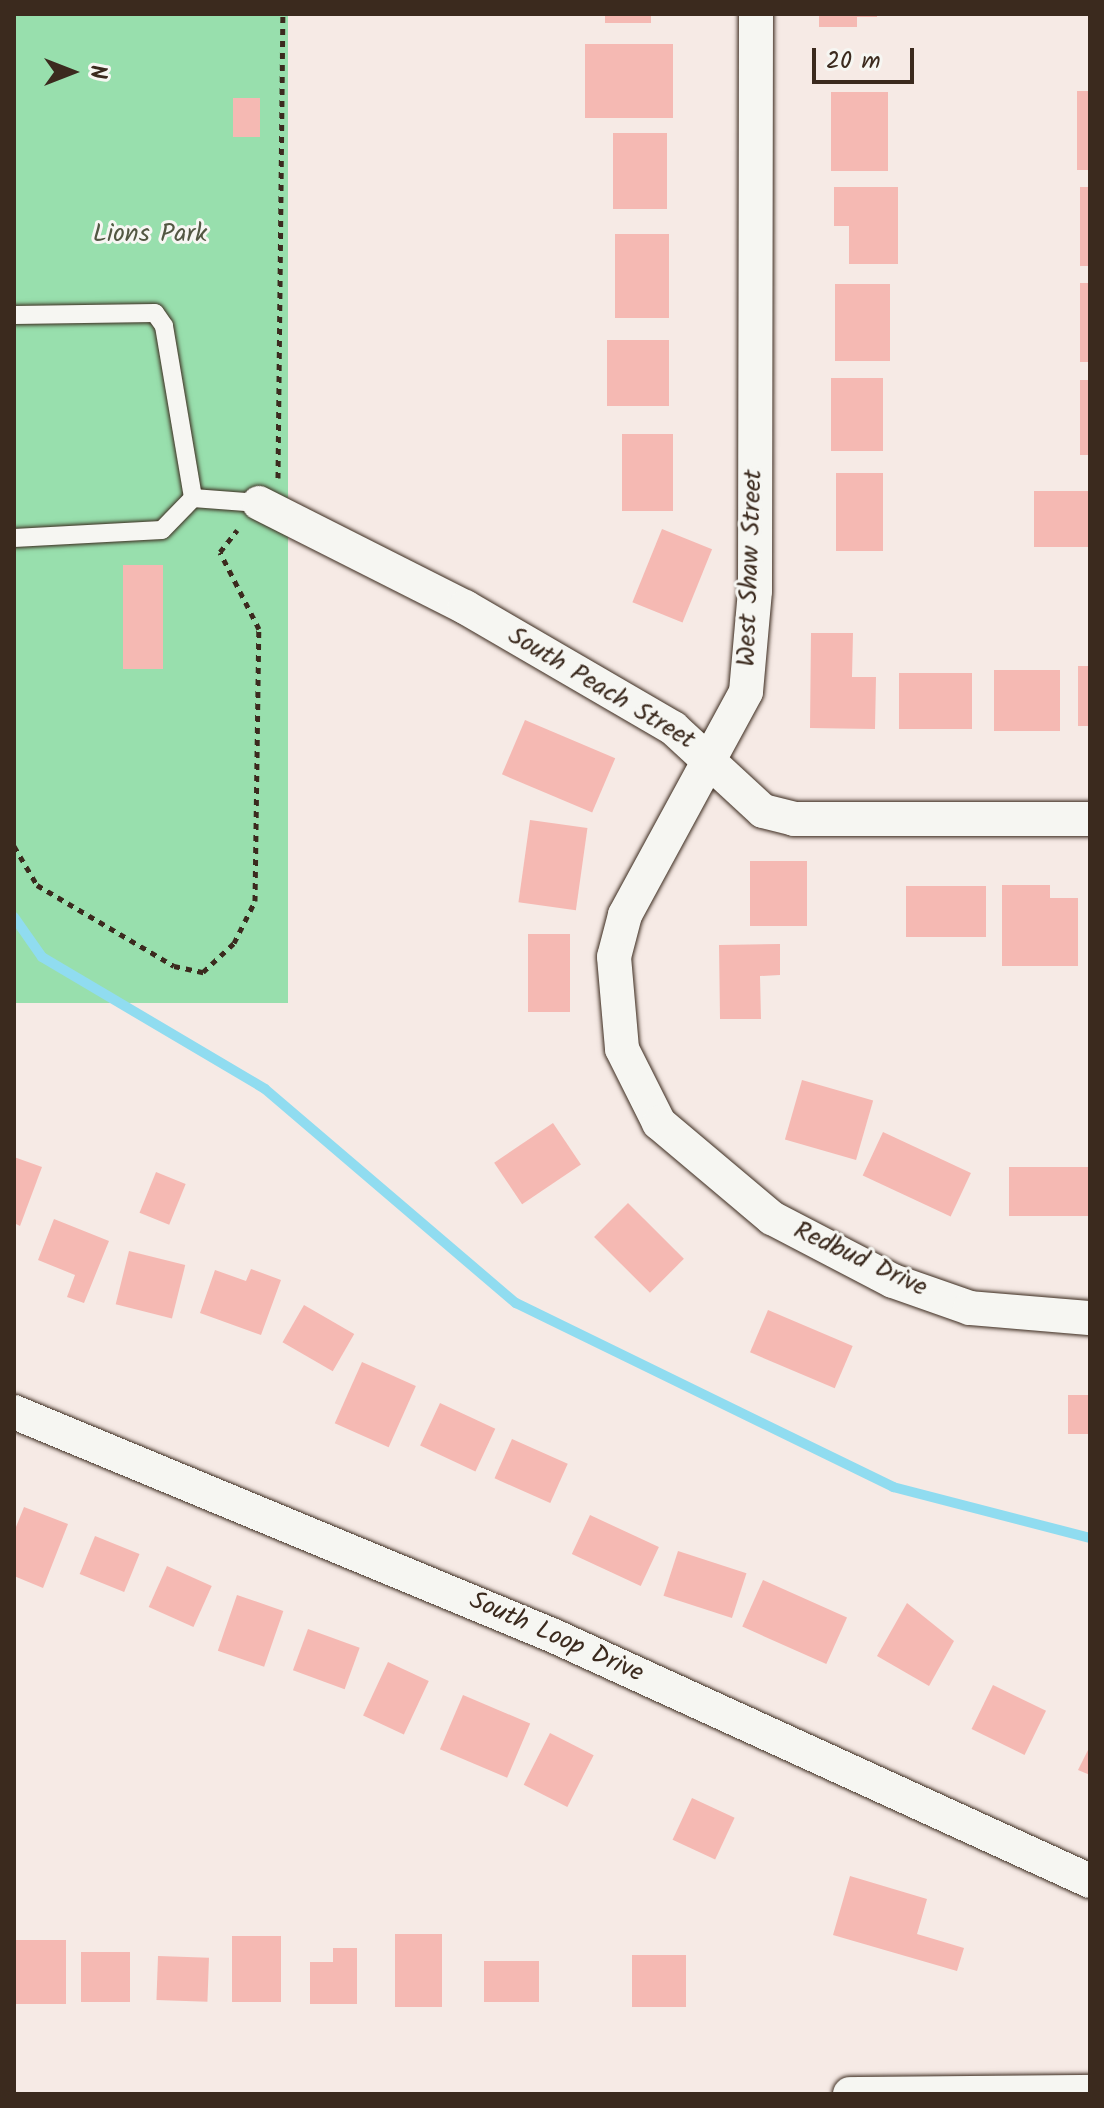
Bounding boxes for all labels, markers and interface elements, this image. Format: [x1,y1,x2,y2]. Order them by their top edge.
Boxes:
north arrow [32,32,112,112]
scale bar [816,32,918,82]
text: 20 m [826,42,881,81]
text: N [79,65,114,79]
park label: Lions Park [93,219,207,251]
street label: West Shaw Street [732,469,770,667]
street label: South Peach Street [502,621,700,757]
street label: Redbud Drive [788,1216,932,1304]
street label: South Loop Drive [464,1586,648,1690]

